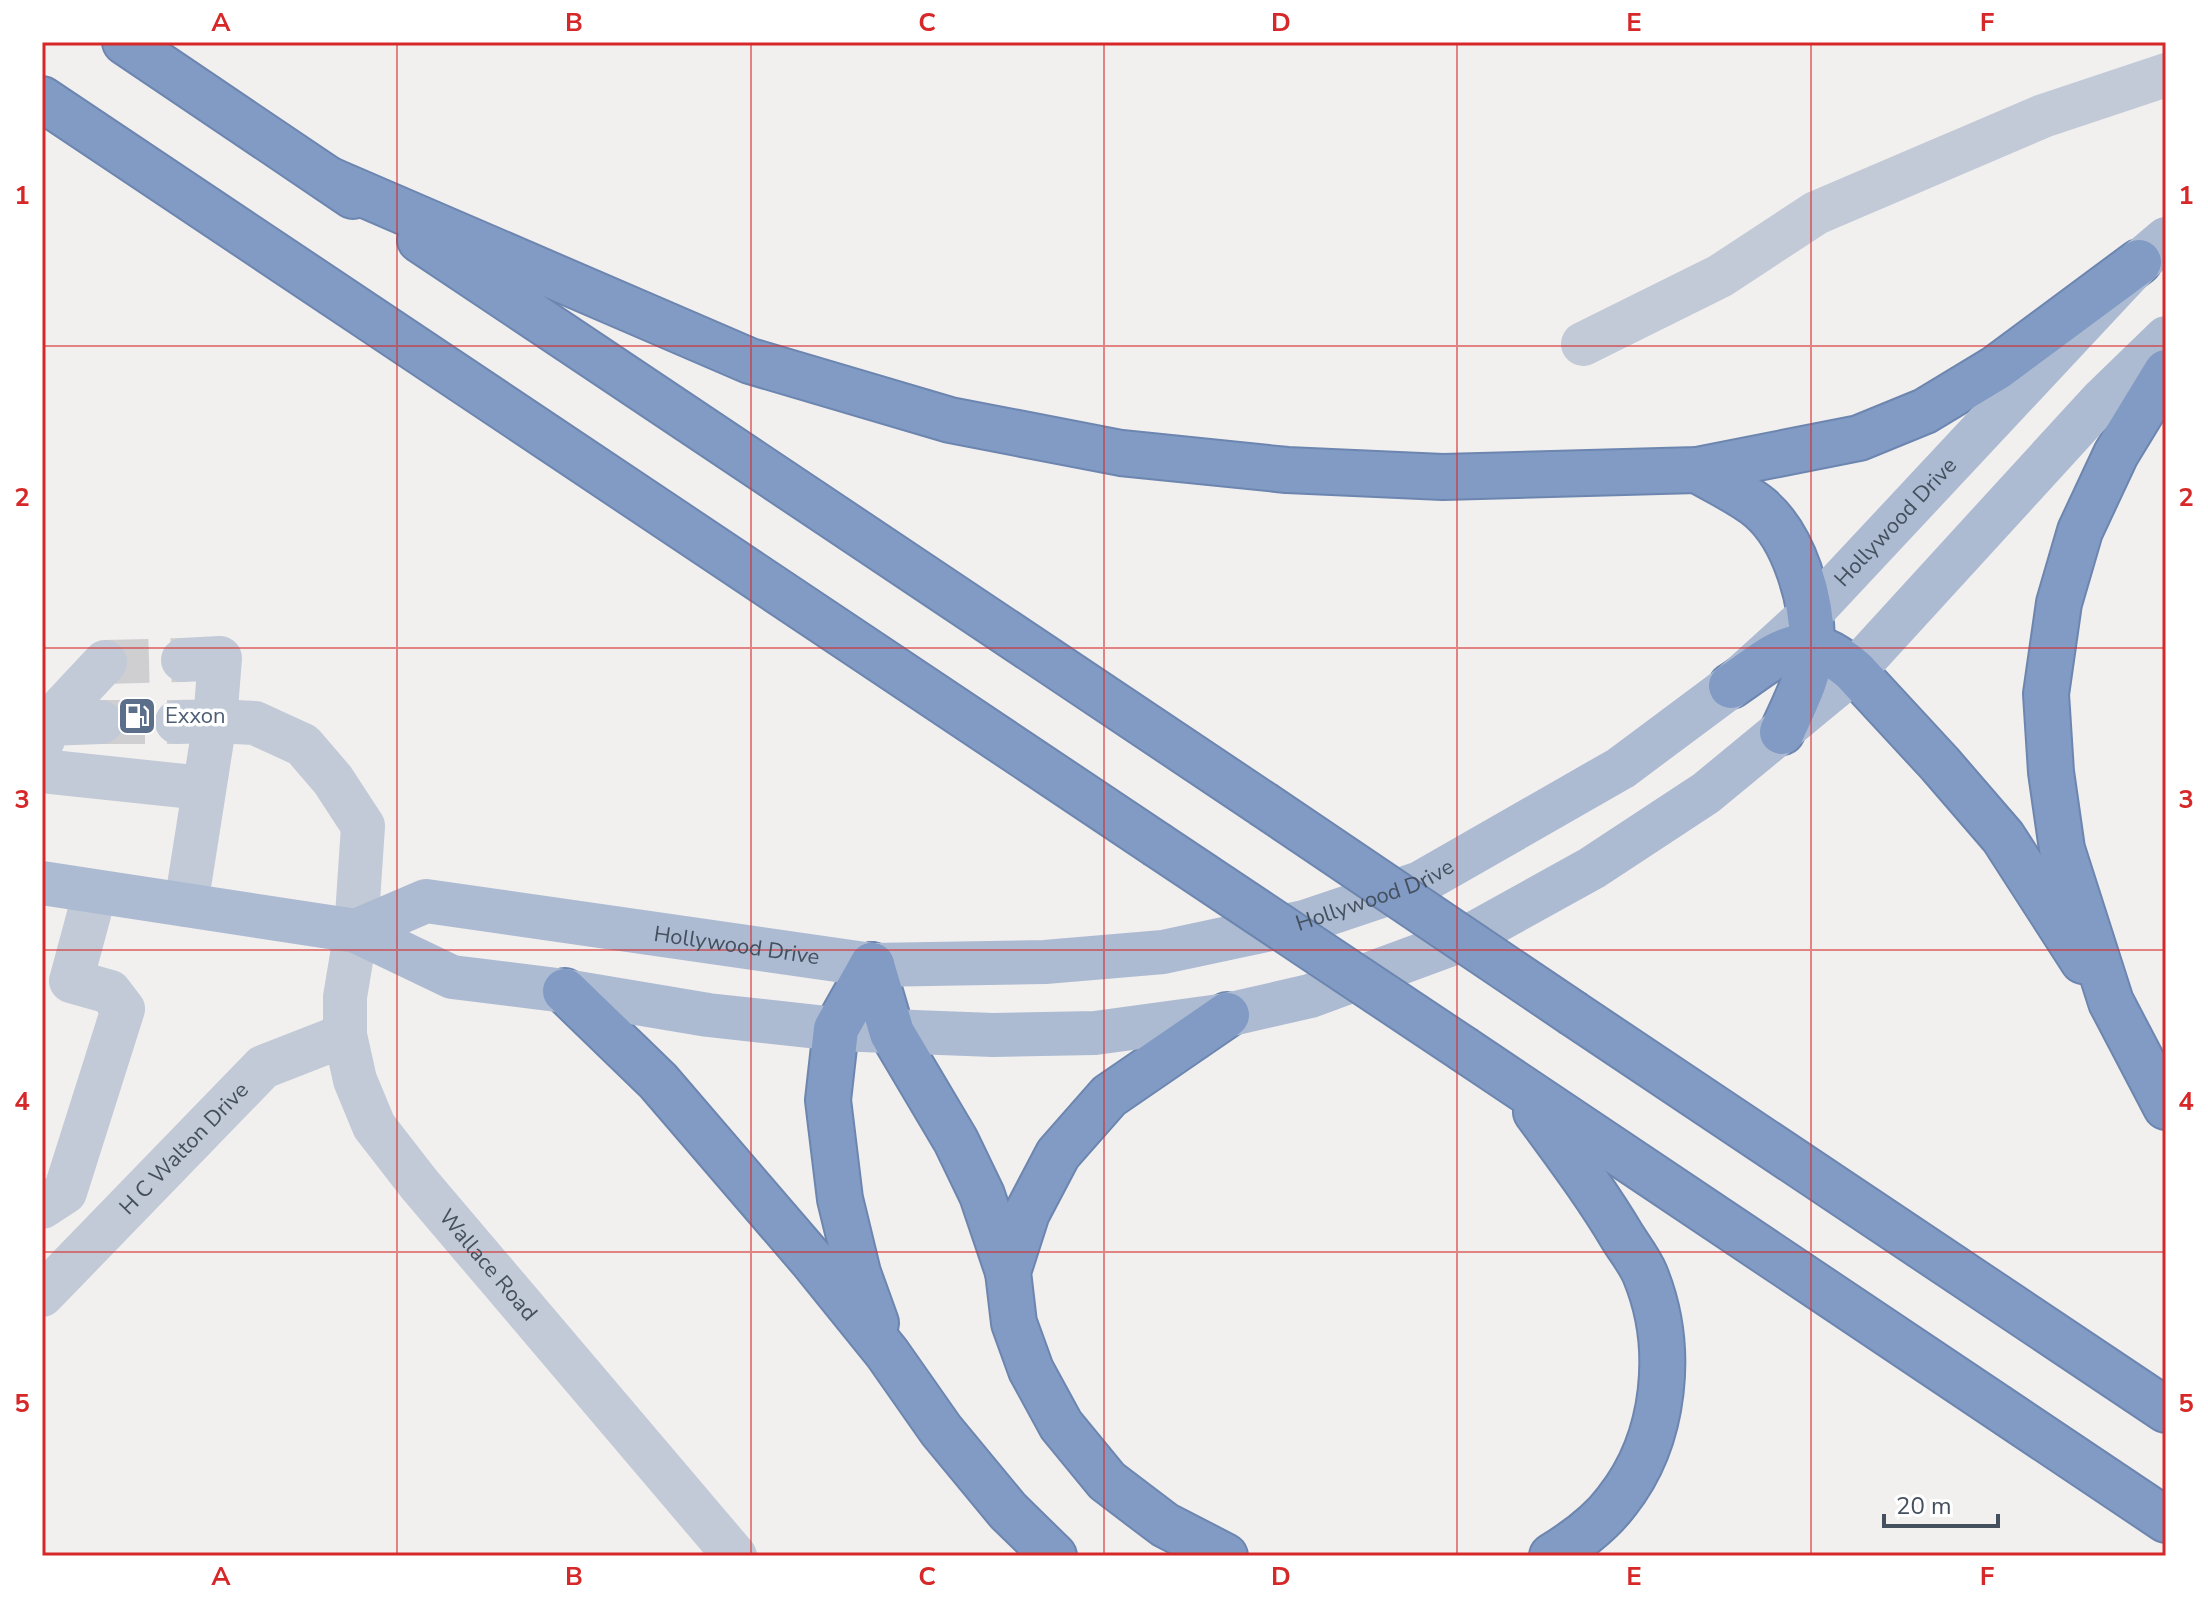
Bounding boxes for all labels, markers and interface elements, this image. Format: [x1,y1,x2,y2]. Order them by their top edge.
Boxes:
text: A [211,5,231,40]
text: B [565,5,583,40]
text: C [918,5,936,40]
text: D [1271,5,1291,40]
text: E [1626,5,1642,40]
text: F [1980,5,1994,40]
text: 1 [14,178,30,213]
text: 1 [2178,178,2194,213]
street label: Hollywood Drive [1828,451,1964,593]
text: 2 [14,480,30,515]
text: 2 [2178,480,2194,515]
fuel station icon: Exxon [116,695,158,737]
place label: Exxon [165,701,225,731]
text: 3 [14,782,30,817]
text: 3 [2178,782,2194,817]
street label: Hollywood Drive [1292,852,1459,939]
street label: Hollywood Drive [652,919,821,972]
street label: H C Walton Drive [113,1076,255,1221]
text: 4 [14,1084,30,1119]
text: 4 [2178,1084,2194,1119]
street label: Wallace Road [432,1203,544,1327]
text: 5 [14,1386,30,1421]
text: 5 [2178,1386,2194,1421]
scale bar [1884,1478,1998,1528]
text: 20 m [1896,1490,1952,1522]
text: A [211,1559,231,1594]
text: B [565,1559,583,1594]
text: C [918,1559,936,1594]
text: D [1271,1559,1291,1594]
text: E [1626,1559,1642,1594]
text: F [1980,1559,1994,1594]

